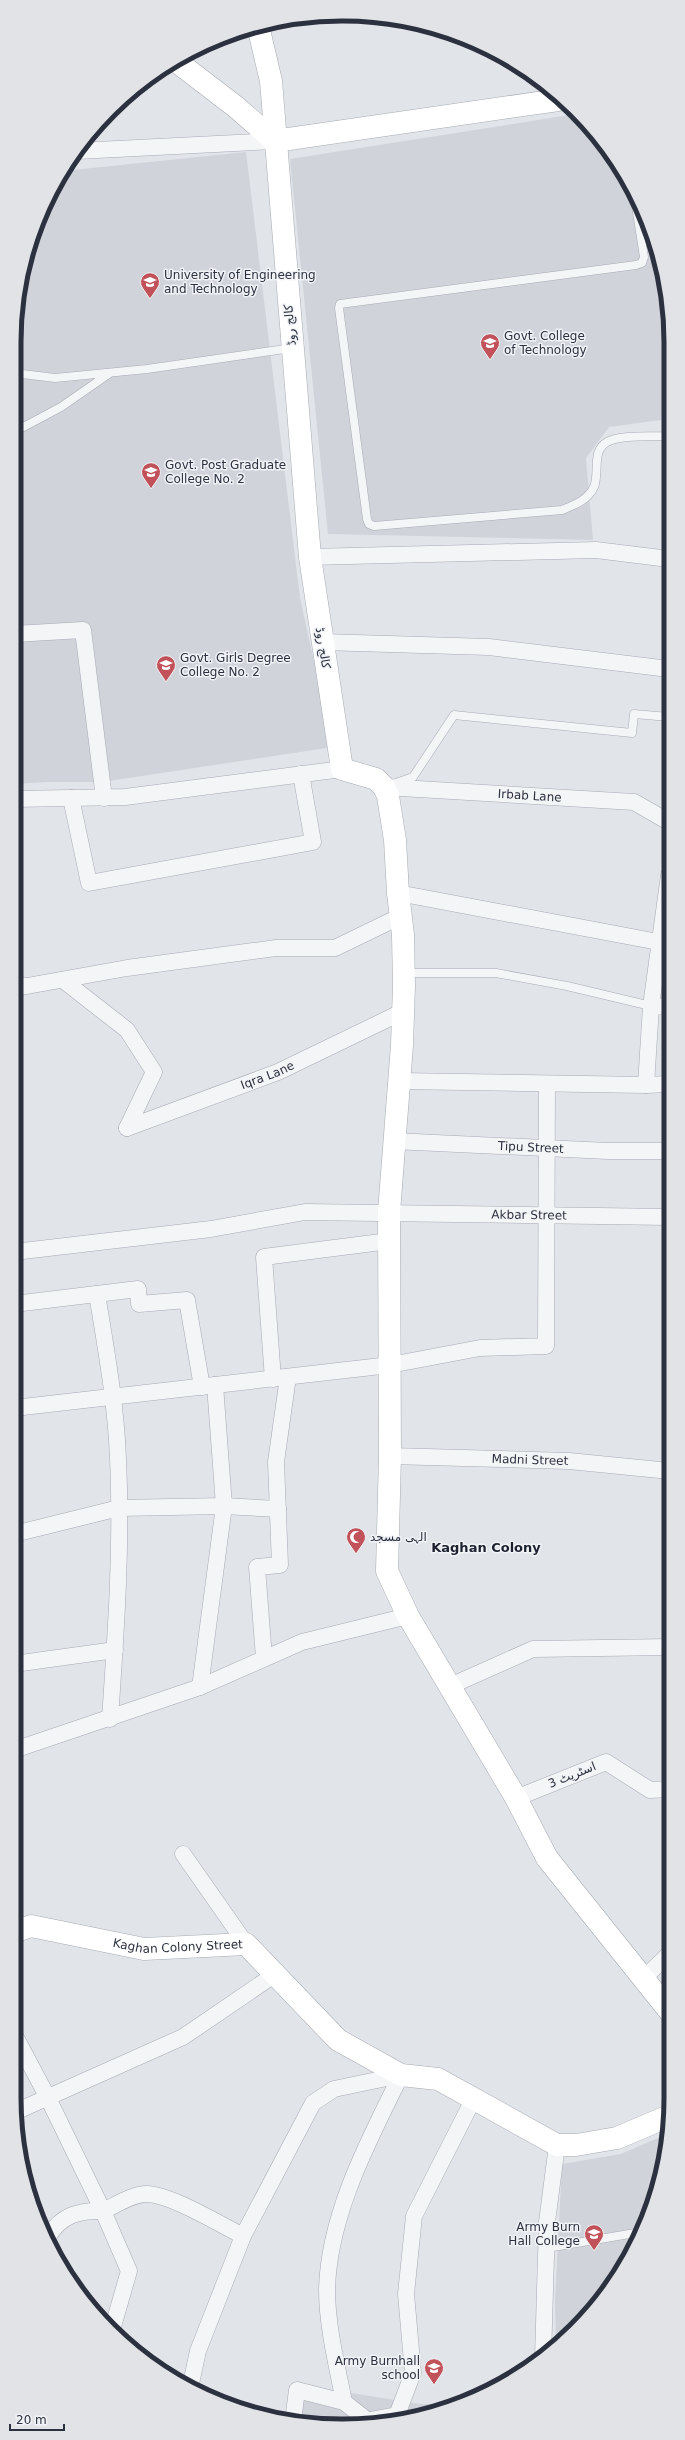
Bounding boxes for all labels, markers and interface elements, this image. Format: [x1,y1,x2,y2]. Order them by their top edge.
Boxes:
place label: University of Engineering and Technology [164,268,316,296]
school or university icon: University of Engineering and Technology [139,271,161,299]
street label: کالج روڈ [281,303,300,346]
place label: Govt. College of Technology [504,329,587,357]
school or university icon: Govt. College of Technology [479,332,501,360]
place label: Govt. Post Graduate College No. 2 [165,458,286,486]
school or university icon: Govt. Post Graduate College No. 2 [140,461,162,489]
street label: کالج روڈ [312,626,333,670]
place label: Govt. Girls Degree College No. 2 [180,651,291,679]
school or university icon: Govt. Girls Degree College No. 2 [155,654,177,682]
street label: Irbab Lane [497,787,562,805]
street label: Iqra Lane [239,1058,296,1092]
street label: Tipu Street [497,1139,564,1156]
street label: Akbar Street [491,1208,567,1223]
street label: Madni Street [491,1452,569,1468]
mosque icon: الہی مسجد [345,1526,367,1554]
place label: الہی مسجد [370,1530,427,1544]
district label: Kaghan Colony [431,1540,541,1555]
street label: اسٹریٹ 3 [546,1759,598,1792]
street label: Kaghan Colony Street [112,1936,243,1956]
place label: Army Burn Hall College [508,2220,580,2248]
school or university icon: Army Burn Hall College [583,2223,605,2251]
place label: Army Burnhall school [335,2354,420,2382]
school or university icon: Army Burnhall school [423,2357,445,2385]
scale bar [10,2406,64,2432]
text: 20 m [16,2413,47,2427]

